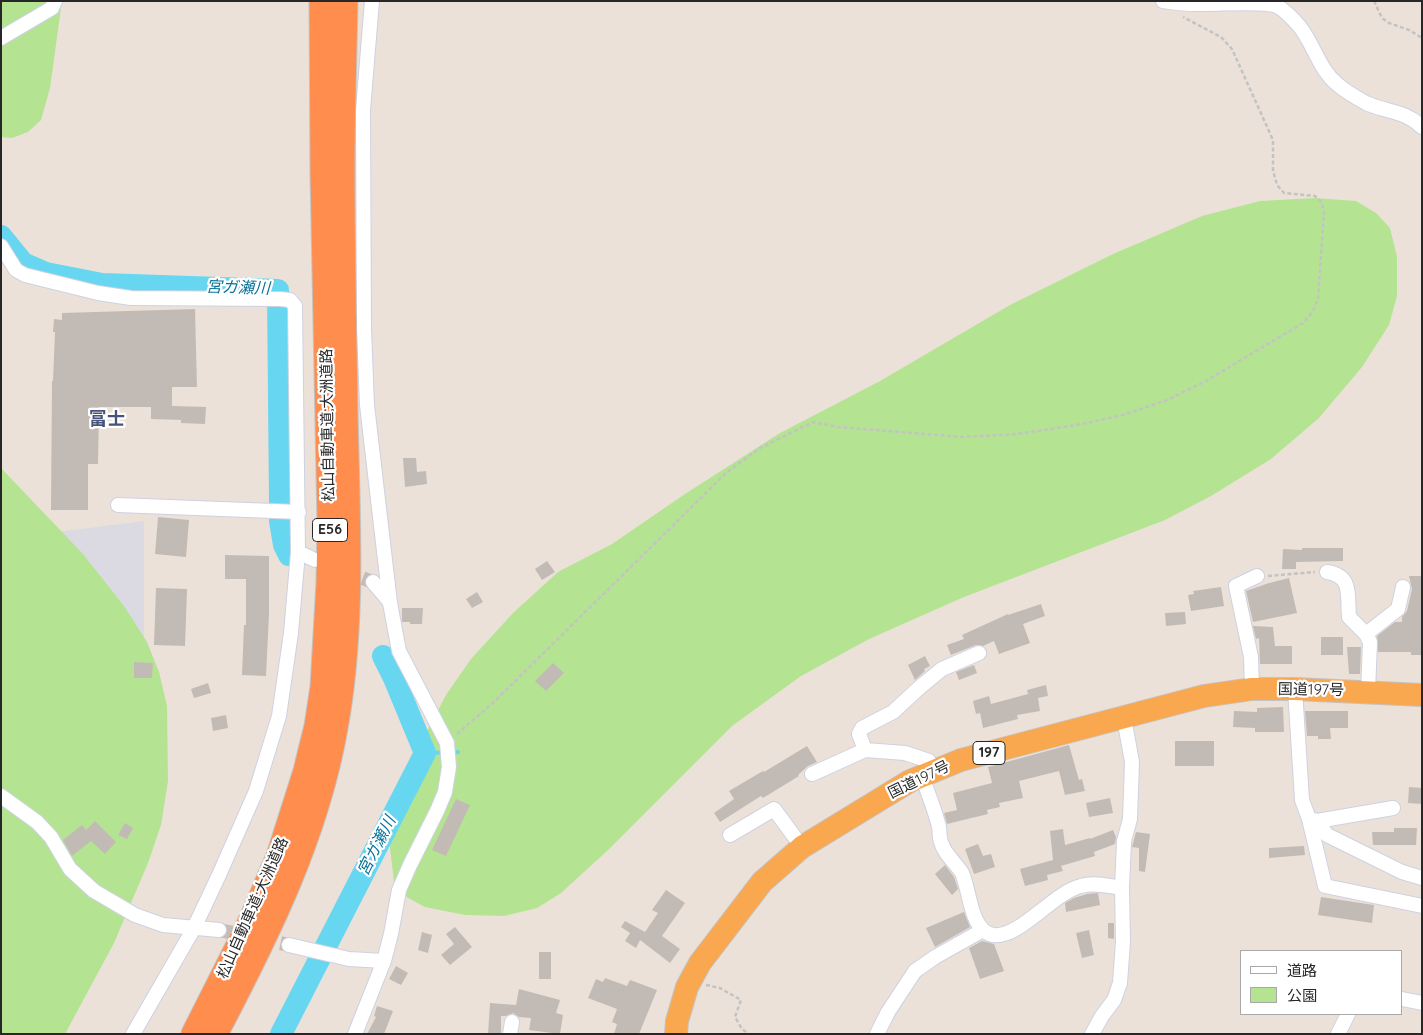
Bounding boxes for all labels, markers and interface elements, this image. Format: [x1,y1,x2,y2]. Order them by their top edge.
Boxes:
water label: 宮ガ瀬川 [206,277,270,299]
street label: 松山自動車道;大洲道路 [318,348,338,502]
district label: 冨士 [89,409,125,431]
road number: E56 [312,518,348,542]
street label: 国道197号 [1278,680,1344,700]
road number: 197 [973,741,1005,764]
street label: 国道197号 [885,757,953,803]
water label: 宮ガ瀬川 [354,813,400,879]
street label: 松山自動車道;大洲道路 [214,834,292,982]
legend [1240,950,1403,1015]
text: 道路 [1287,961,1317,980]
text: 公園 [1287,986,1317,1005]

